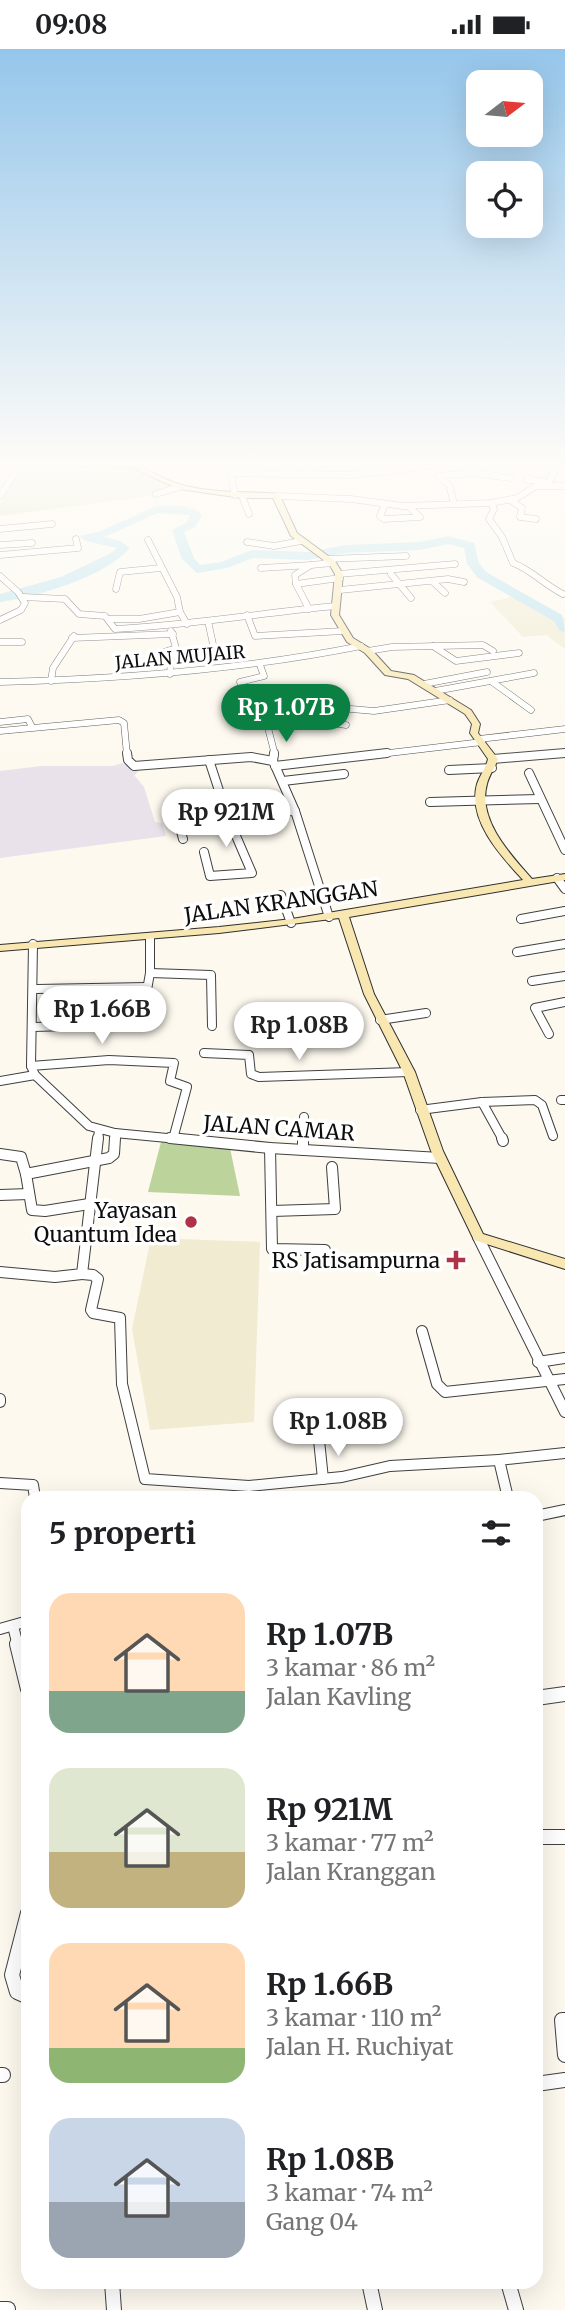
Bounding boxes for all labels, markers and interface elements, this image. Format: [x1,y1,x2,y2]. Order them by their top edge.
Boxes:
text: 09:08 [35,8,107,41]
north arrow [466,70,542,147]
map controls [466,70,543,238]
button: locate [466,161,543,238]
street label: JALAN MUJAIR [113,640,246,674]
pin: Rp 1.07B [214,685,358,744]
text: Rp 1.07B [237,692,335,721]
pin: Rp 921M [161,789,291,849]
text: Rp 921M [177,797,275,826]
street label: JALAN KRANGGAN [181,875,380,929]
pin: Rp 1.66B [30,986,174,1046]
text: Rp 1.66B [53,994,151,1023]
pin: Rp 1.08B [227,1003,371,1062]
text: Rp 1.08B [250,1010,348,1039]
street label: JALAN CAMAR [201,1109,356,1147]
place label: Yayasan Quantum Idea [34,1197,177,1248]
marker: Yayasan Quantum Idea [183,1214,199,1230]
place label: RS Jatisampurna [271,1247,440,1274]
marker: RS Jatisampurna [446,1250,466,1270]
pin: Rp 1.08B [266,1399,410,1458]
text: Rp 1.08B [289,1406,387,1435]
text: 5 properti [49,1514,196,1552]
icon: filters [477,1514,515,1552]
text: Rp 1.07B [266,1615,393,1653]
icon: home [105,1621,189,1705]
text: 3 kamar · 86 m² [266,1653,435,1682]
text: Jalan Kavling [266,1682,411,1711]
text: Rp 921M [266,1790,393,1828]
icon: home [105,1796,189,1880]
text: 3 kamar · 77 m² [266,1828,434,1857]
text: Jalan Kranggan [266,1857,436,1886]
text: Rp 1.66B [266,1965,393,2003]
icon: home [105,1971,189,2055]
text: 3 kamar · 110 m² [266,2003,441,2032]
text: Jalan H. Ruchiyat [266,2032,453,2061]
text: Rp 1.08B [266,2140,394,2178]
icon: home [105,2146,189,2230]
text: 3 kamar · 74 m² [266,2178,433,2207]
text: Gang 04 [266,2207,358,2236]

